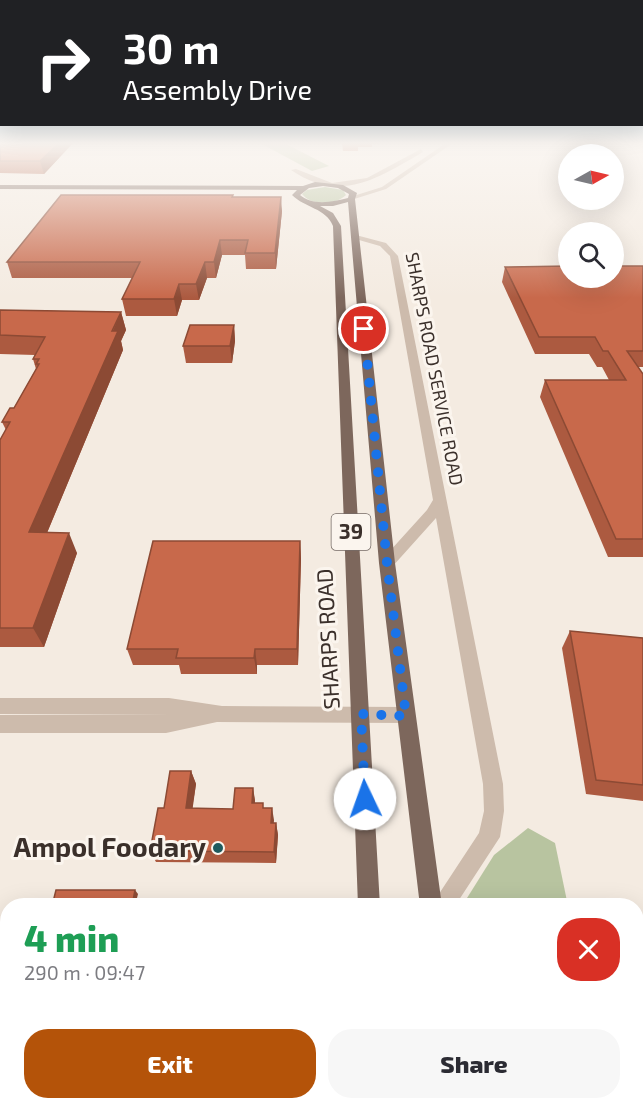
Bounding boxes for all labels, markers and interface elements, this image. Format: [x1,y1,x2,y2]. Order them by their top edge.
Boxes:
text: 30 m [123,22,219,72]
icon: right [24,24,102,102]
text: Assembly Drive [123,73,312,105]
north arrow [558,144,624,210]
map controls [558,144,624,288]
button: search [558,222,624,288]
street label: SHARPS ROAD SERVICE ROAD [402,250,468,487]
pin [338,303,389,354]
icon: arrive [347,312,380,345]
road number: 39 [332,514,370,550]
street label: SHARPS ROAD [310,568,344,710]
position arrow [333,767,397,831]
place label: Ampol Foodary [14,830,207,863]
marker: Ampol Foodary [211,841,225,855]
text: 4 min [24,916,119,959]
button: close [557,918,620,981]
text: 290 m · 09:47 [24,960,145,984]
button: Exit [24,1029,316,1098]
button: Share [328,1029,620,1098]

